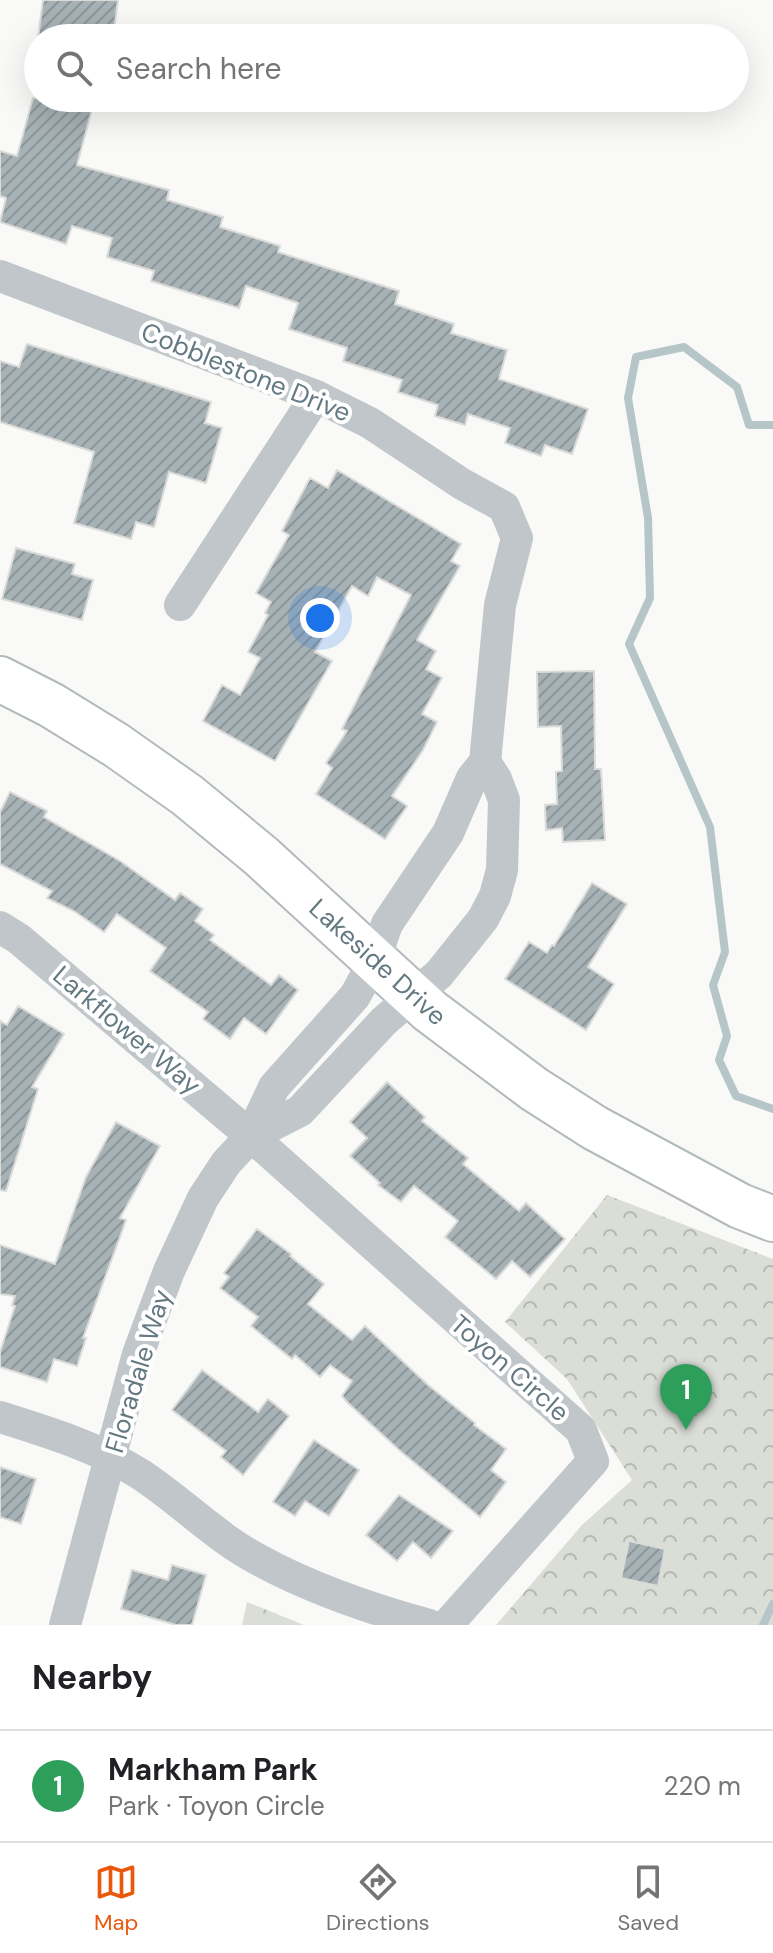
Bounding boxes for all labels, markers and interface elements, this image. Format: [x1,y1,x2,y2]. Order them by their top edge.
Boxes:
search box [24,24,749,112]
icon: search [52,46,96,90]
text: Search here [116,49,282,88]
street label: Cobblestone Drive [136,314,356,430]
your location [300,598,340,638]
street label: Lakeside Drive [302,891,454,1033]
street label: Larkflower Way [46,958,208,1102]
street label: Floradale Way [97,1285,179,1457]
street label: Toyon Circle [444,1307,576,1429]
pin: 1 [660,1364,712,1430]
text: Nearby [32,1655,152,1700]
text: Markham Park [108,1750,318,1789]
text: 1 [53,1769,63,1803]
text: 220 m [663,1769,741,1803]
text: Park · Toyon Circle [108,1789,325,1823]
tab: Map [94,1860,138,1937]
tab: Directions [326,1860,430,1937]
tab: Saved [617,1860,679,1937]

